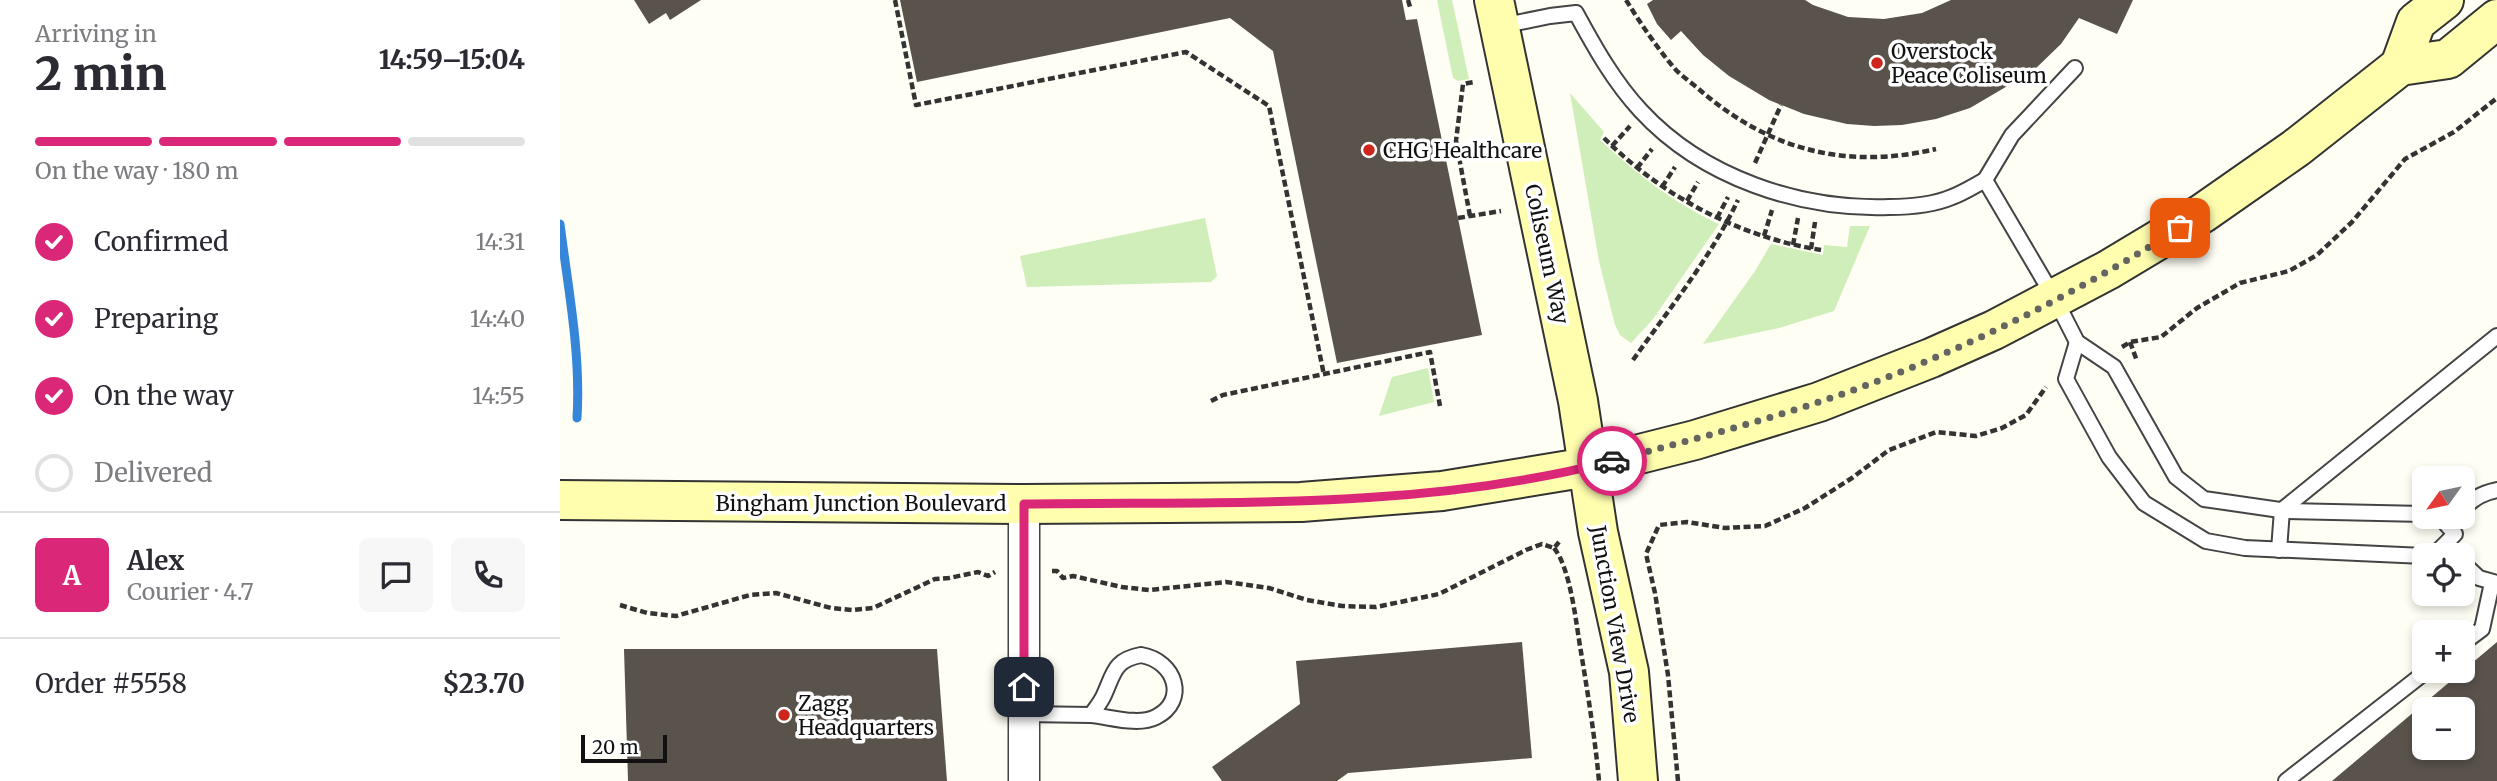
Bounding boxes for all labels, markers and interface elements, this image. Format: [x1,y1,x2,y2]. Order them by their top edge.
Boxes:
text: Arriving in [35,19,157,48]
place label: Overstock Peace Coliseum [1891,38,2047,89]
text: 14:59–15:04 [379,43,525,76]
text: 2 min [35,45,167,103]
marker: Overstock Peace Coliseum [1869,55,1885,71]
place label: CHG Healthcare [1383,137,1542,164]
marker: CHG Healthcare [1361,142,1377,158]
text: On the way · 180 m [35,156,239,185]
street label: Coliseum Way [1519,182,1575,327]
pin [2150,198,2210,258]
icon: bag [2161,209,2199,247]
icon: check [35,223,73,261]
text: Confirmed [94,225,229,258]
text: 14:31 [475,227,525,256]
icon: check [35,300,73,338]
text: Preparing [94,302,218,335]
text: 14:40 [470,304,525,333]
icon: check [35,377,73,415]
text: On the way [94,379,234,412]
text: 14:55 [472,381,525,410]
courier [1577,426,1647,496]
icon: car [1593,442,1631,480]
text: Delivered [94,456,213,489]
north arrow [2412,466,2474,528]
map controls [2412,466,2475,760]
street label: Bingham Junction Boulevard [716,490,1007,517]
street label: Junction View Drive [1584,522,1646,725]
button: chat [359,538,433,612]
button: phone [451,538,525,612]
button: locate [2412,543,2475,606]
text: Alex [127,544,184,577]
text: A [63,559,81,592]
text: Courier · 4.7 [127,577,254,606]
button: + [2412,620,2475,683]
pin [994,657,1054,717]
text: Order #5558 [35,667,187,700]
text: $23.70 [442,667,525,700]
icon: home [1005,668,1043,706]
place label: Zagg Headquarters [798,690,934,741]
button: − [2412,697,2475,760]
marker: Zagg Headquarters [776,707,792,723]
scale bar [581,732,667,764]
text: 20 m [592,735,639,759]

